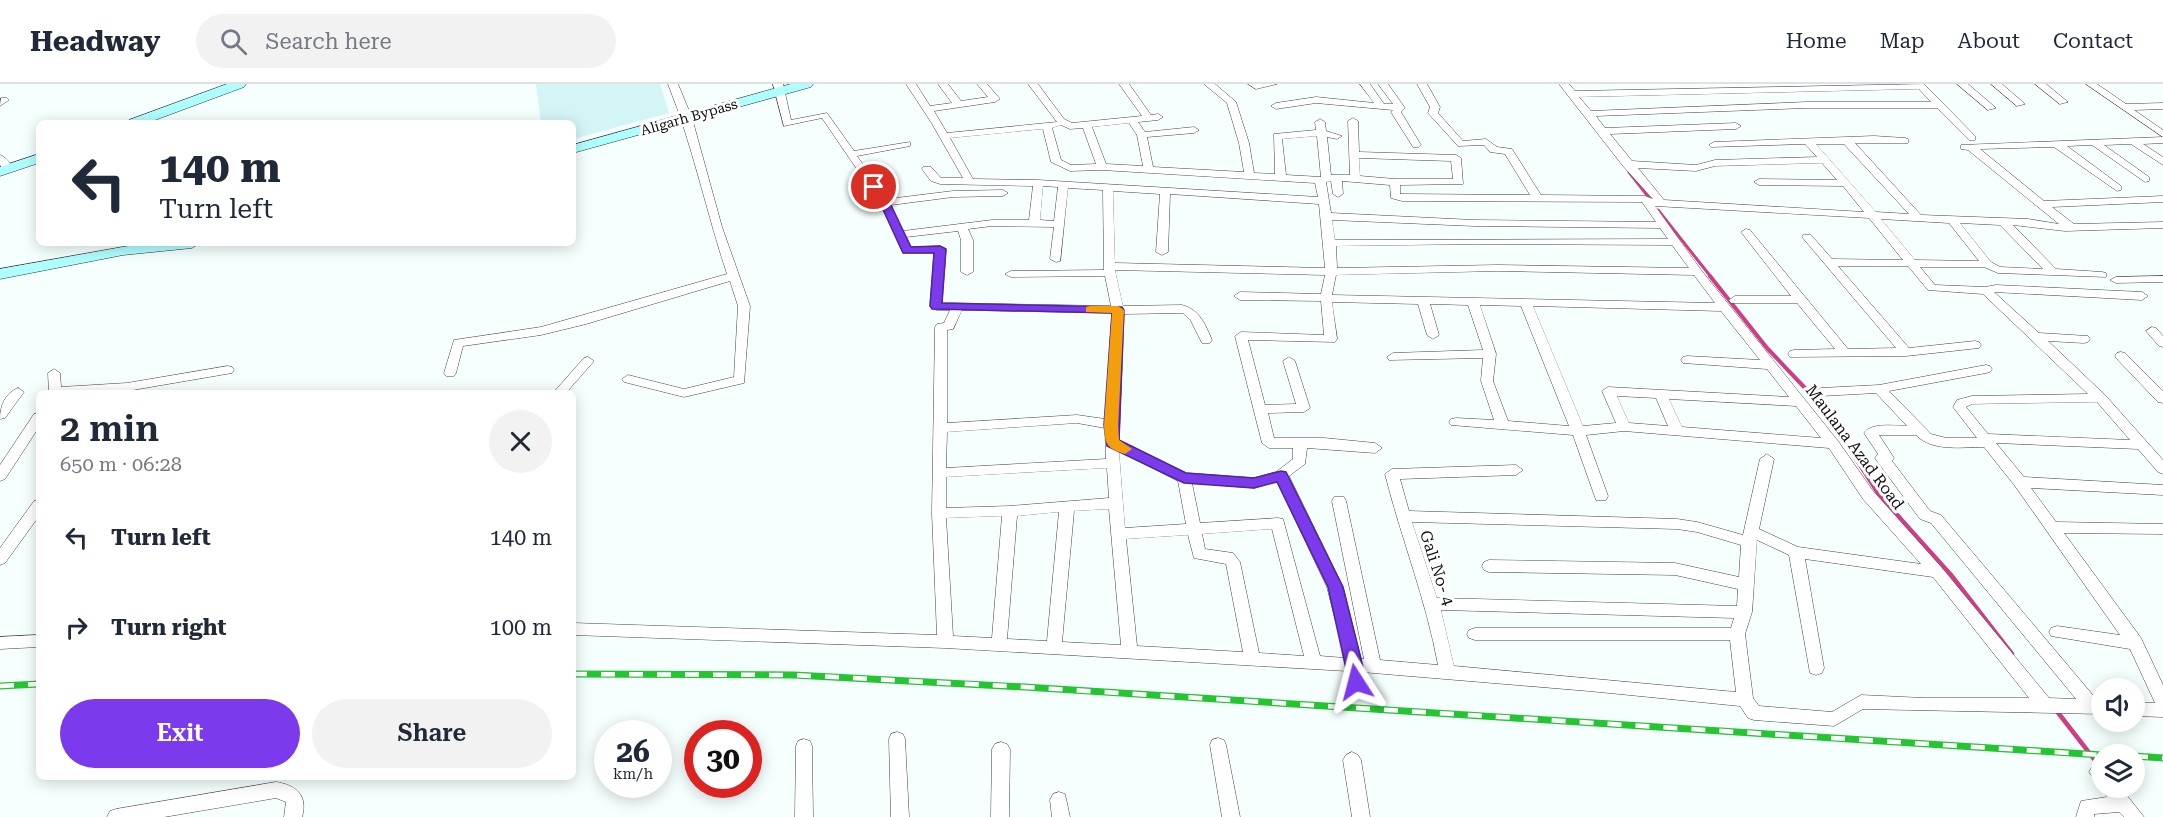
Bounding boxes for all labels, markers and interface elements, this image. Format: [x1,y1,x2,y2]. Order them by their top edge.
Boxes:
search box [196,14,616,68]
text: Headway [30,25,160,58]
icon: search [217,25,250,58]
text: Search here [265,29,391,54]
text: Home [1786,29,1847,53]
text: Map [1880,29,1925,53]
text: About [1958,29,2020,53]
text: Contact [2053,29,2133,53]
street label: Aligarh Bypass [639,95,740,138]
text: 140 m [159,143,281,192]
icon: left [60,144,138,222]
pin [848,161,899,212]
icon: arrive [857,170,890,203]
text: Turn left [159,193,273,225]
street label: Maulana Azad Road [1802,381,1908,513]
text: 2 min [60,408,159,450]
button: close [489,410,552,473]
text: 650 m · 06:28 [60,452,182,476]
icon: left [60,521,93,554]
text: Turn left [111,525,211,550]
text: 140 m [489,525,552,550]
street label: Gali No- 4 [1416,528,1458,608]
icon: right [60,611,93,644]
text: Turn right [111,615,226,640]
text: 100 m [489,615,552,640]
position arrow [1324,650,1388,714]
map controls [2091,678,2145,798]
button: sound [2091,678,2145,732]
button: Exit [60,699,300,768]
button: Share [312,699,552,768]
speed limit sign: 30 [684,720,762,798]
text: 26 [616,734,650,769]
button: layers [2091,744,2145,798]
text: km/h [613,765,653,783]

